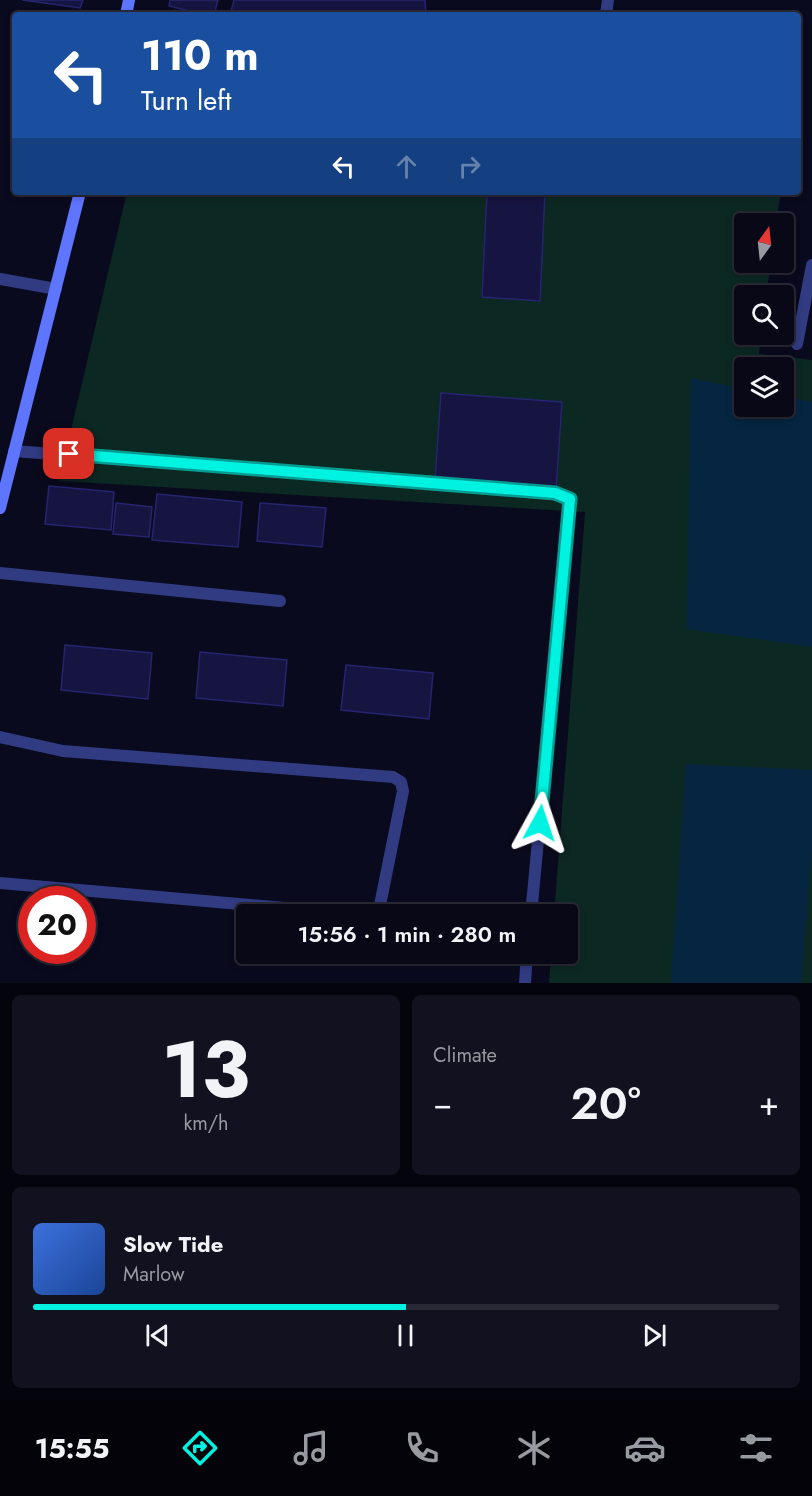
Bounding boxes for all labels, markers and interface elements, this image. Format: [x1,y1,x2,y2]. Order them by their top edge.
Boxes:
text: 110 m [141,25,259,86]
icon: left [42,36,120,114]
text: Turn left [141,81,231,120]
icon: left [327,150,360,183]
icon: ahead [390,150,423,183]
icon: right [453,150,486,183]
north arrow [734,213,794,273]
map controls [734,213,794,417]
button: search [734,285,794,345]
button: layers [734,357,794,417]
pin [43,428,94,479]
icon: arrive [52,437,85,470]
position arrow [508,791,572,855]
speed limit sign: 20 [18,886,96,964]
text: 15:56 · 1 min · 280 m [298,918,516,950]
text: 13 [162,1014,250,1126]
text: Climate [433,1041,497,1070]
text: 20° [570,1071,641,1136]
text: − [433,1080,452,1127]
text: + [759,1080,779,1127]
text: km/h [183,1109,229,1138]
text: Slow Tide [123,1228,223,1260]
text: Marlow [123,1260,185,1289]
icon: previous [141,1319,174,1352]
icon: pause [389,1319,422,1352]
icon: next [638,1319,671,1352]
icon: directions [179,1427,221,1469]
icon: music [290,1427,332,1469]
icon: phone [401,1427,443,1469]
icon: climate [513,1427,555,1469]
icon: car [624,1427,666,1469]
icon: filters [735,1427,777,1469]
text: 15:55 [35,1429,109,1468]

